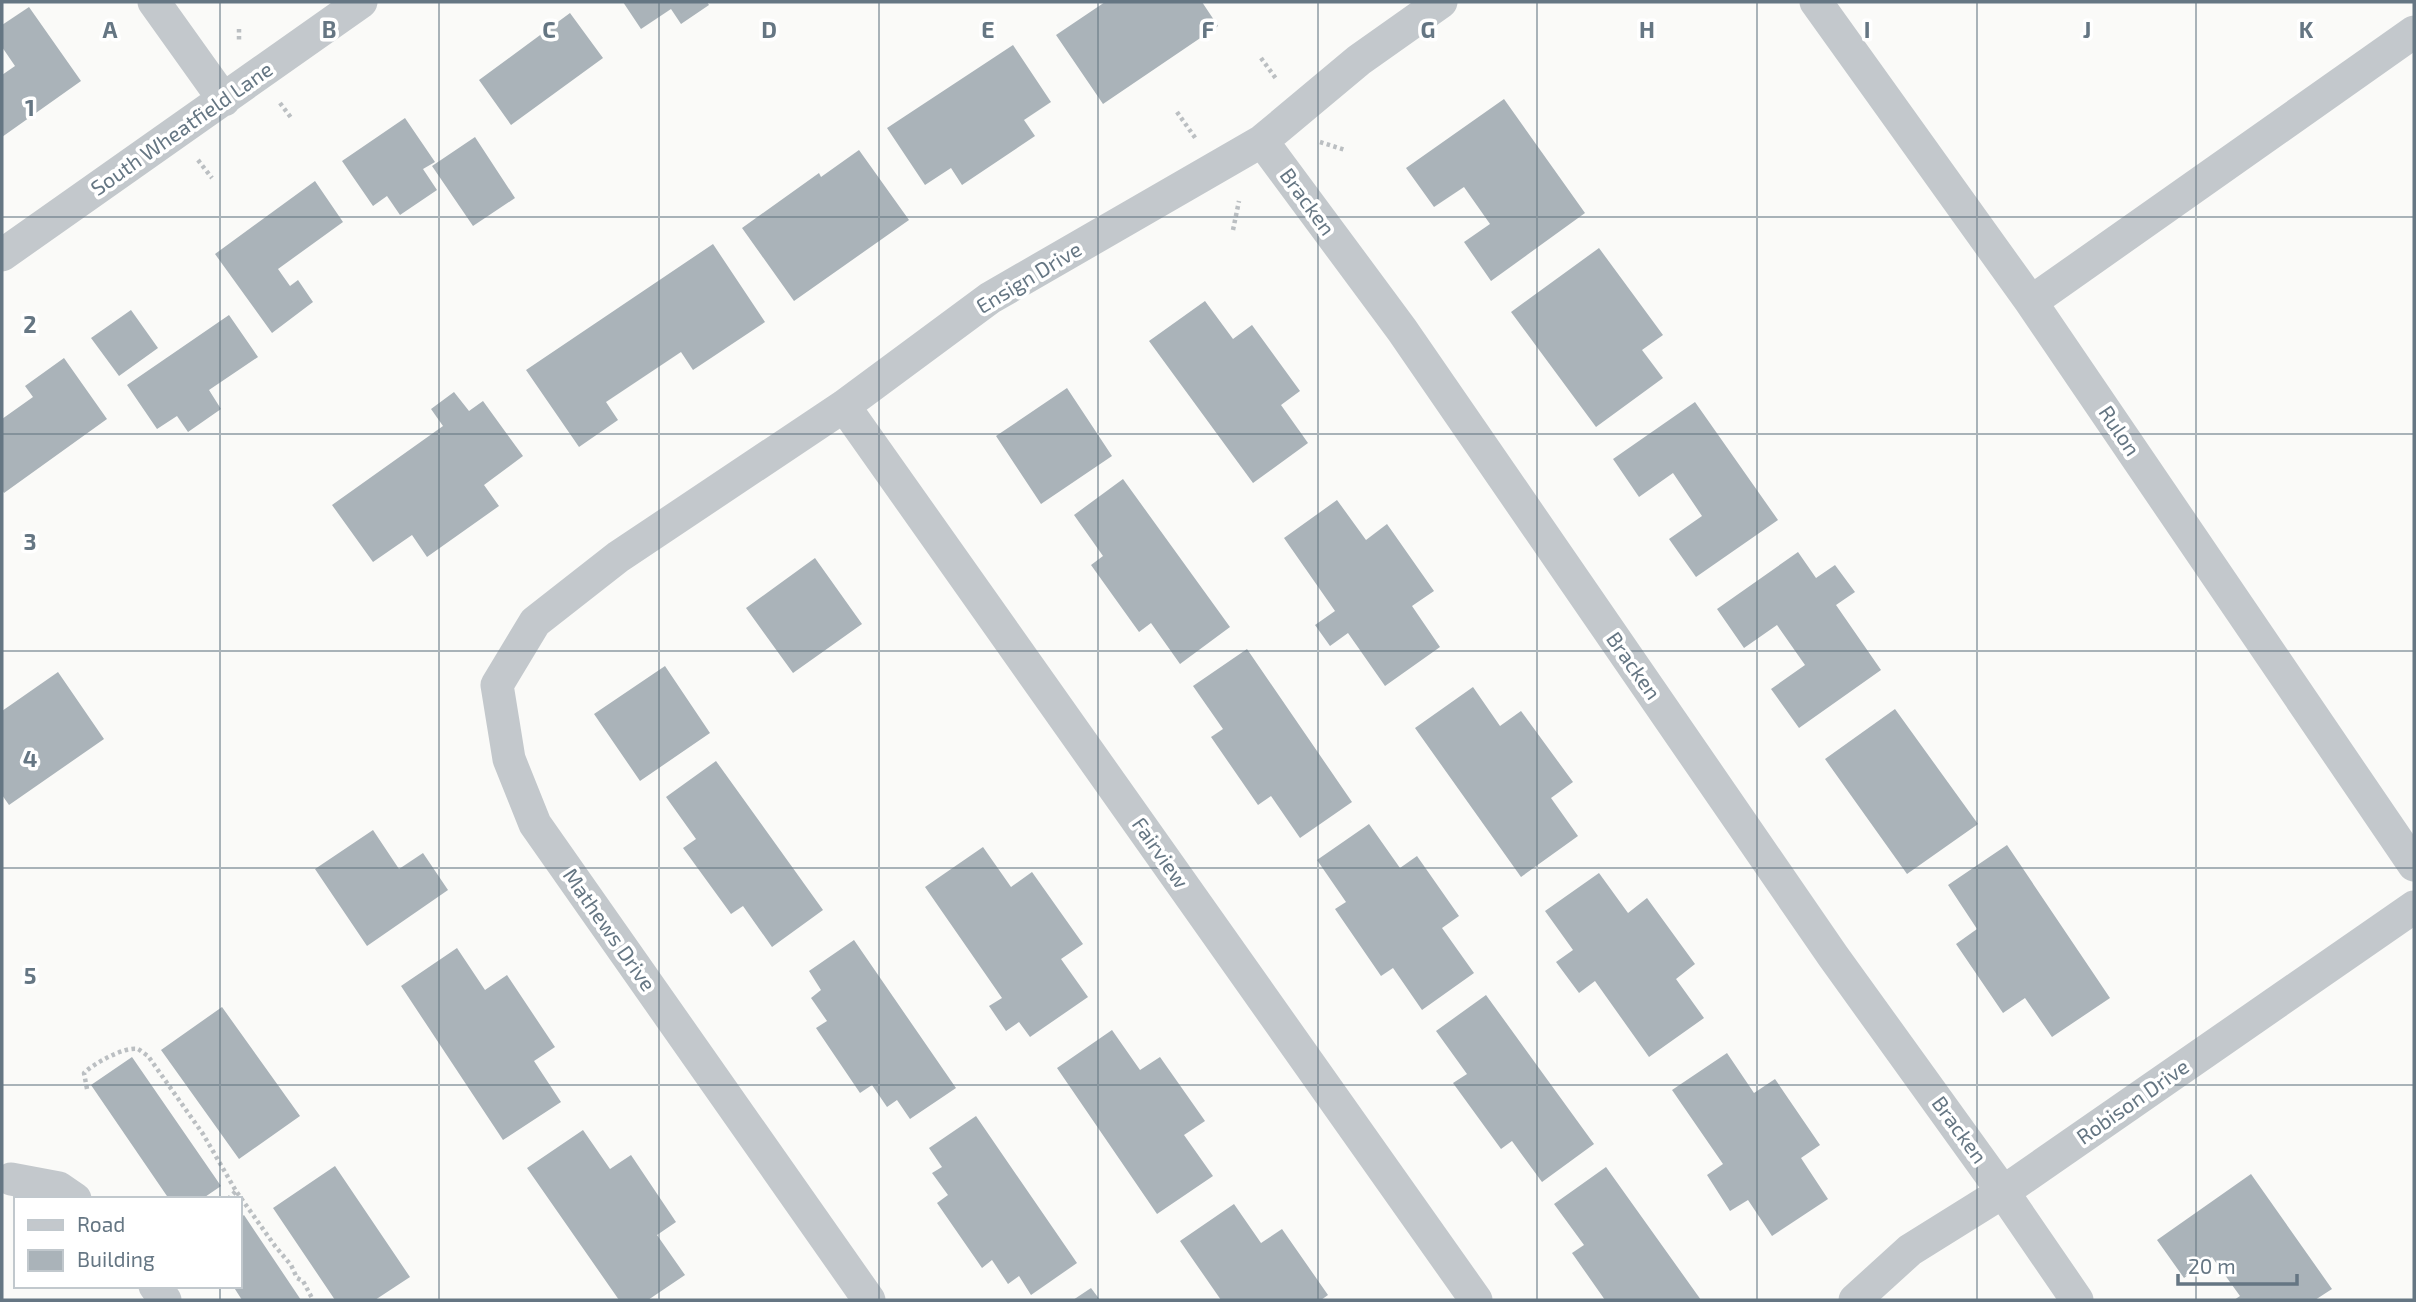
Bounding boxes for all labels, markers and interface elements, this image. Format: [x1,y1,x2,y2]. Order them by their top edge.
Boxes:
text: A [102,15,118,43]
text: B [322,15,336,43]
text: C [542,15,556,43]
text: D [761,15,777,43]
text: E [981,15,995,43]
text: F [1202,15,1215,43]
text: G [1421,15,1435,43]
text: H [1639,15,1655,43]
text: I [1864,15,1870,43]
text: J [2083,15,2091,43]
text: K [2299,15,2314,43]
street label: South Wheatfield Lane [86,56,277,200]
text: 1 [25,93,35,121]
street label: Bracken [1275,163,1341,240]
street label: Ensign Drive [971,236,1085,318]
text: 2 [23,310,37,338]
street label: Rulon [2094,400,2146,460]
text: 3 [23,527,37,555]
street label: Bracken [1602,626,1667,704]
text: 4 [23,744,37,772]
street label: Fairview [1128,812,1195,892]
street label: Mathews Drive [559,863,662,995]
text: 5 [24,961,36,989]
street label: Robison Drive [2071,1053,2193,1149]
street label: Bracken [1927,1091,1993,1168]
legend [14,1197,242,1288]
text: Road [77,1211,125,1236]
scale bar [2178,1242,2297,1286]
text: Building [77,1246,155,1271]
text: 20 m [2188,1253,2236,1278]

